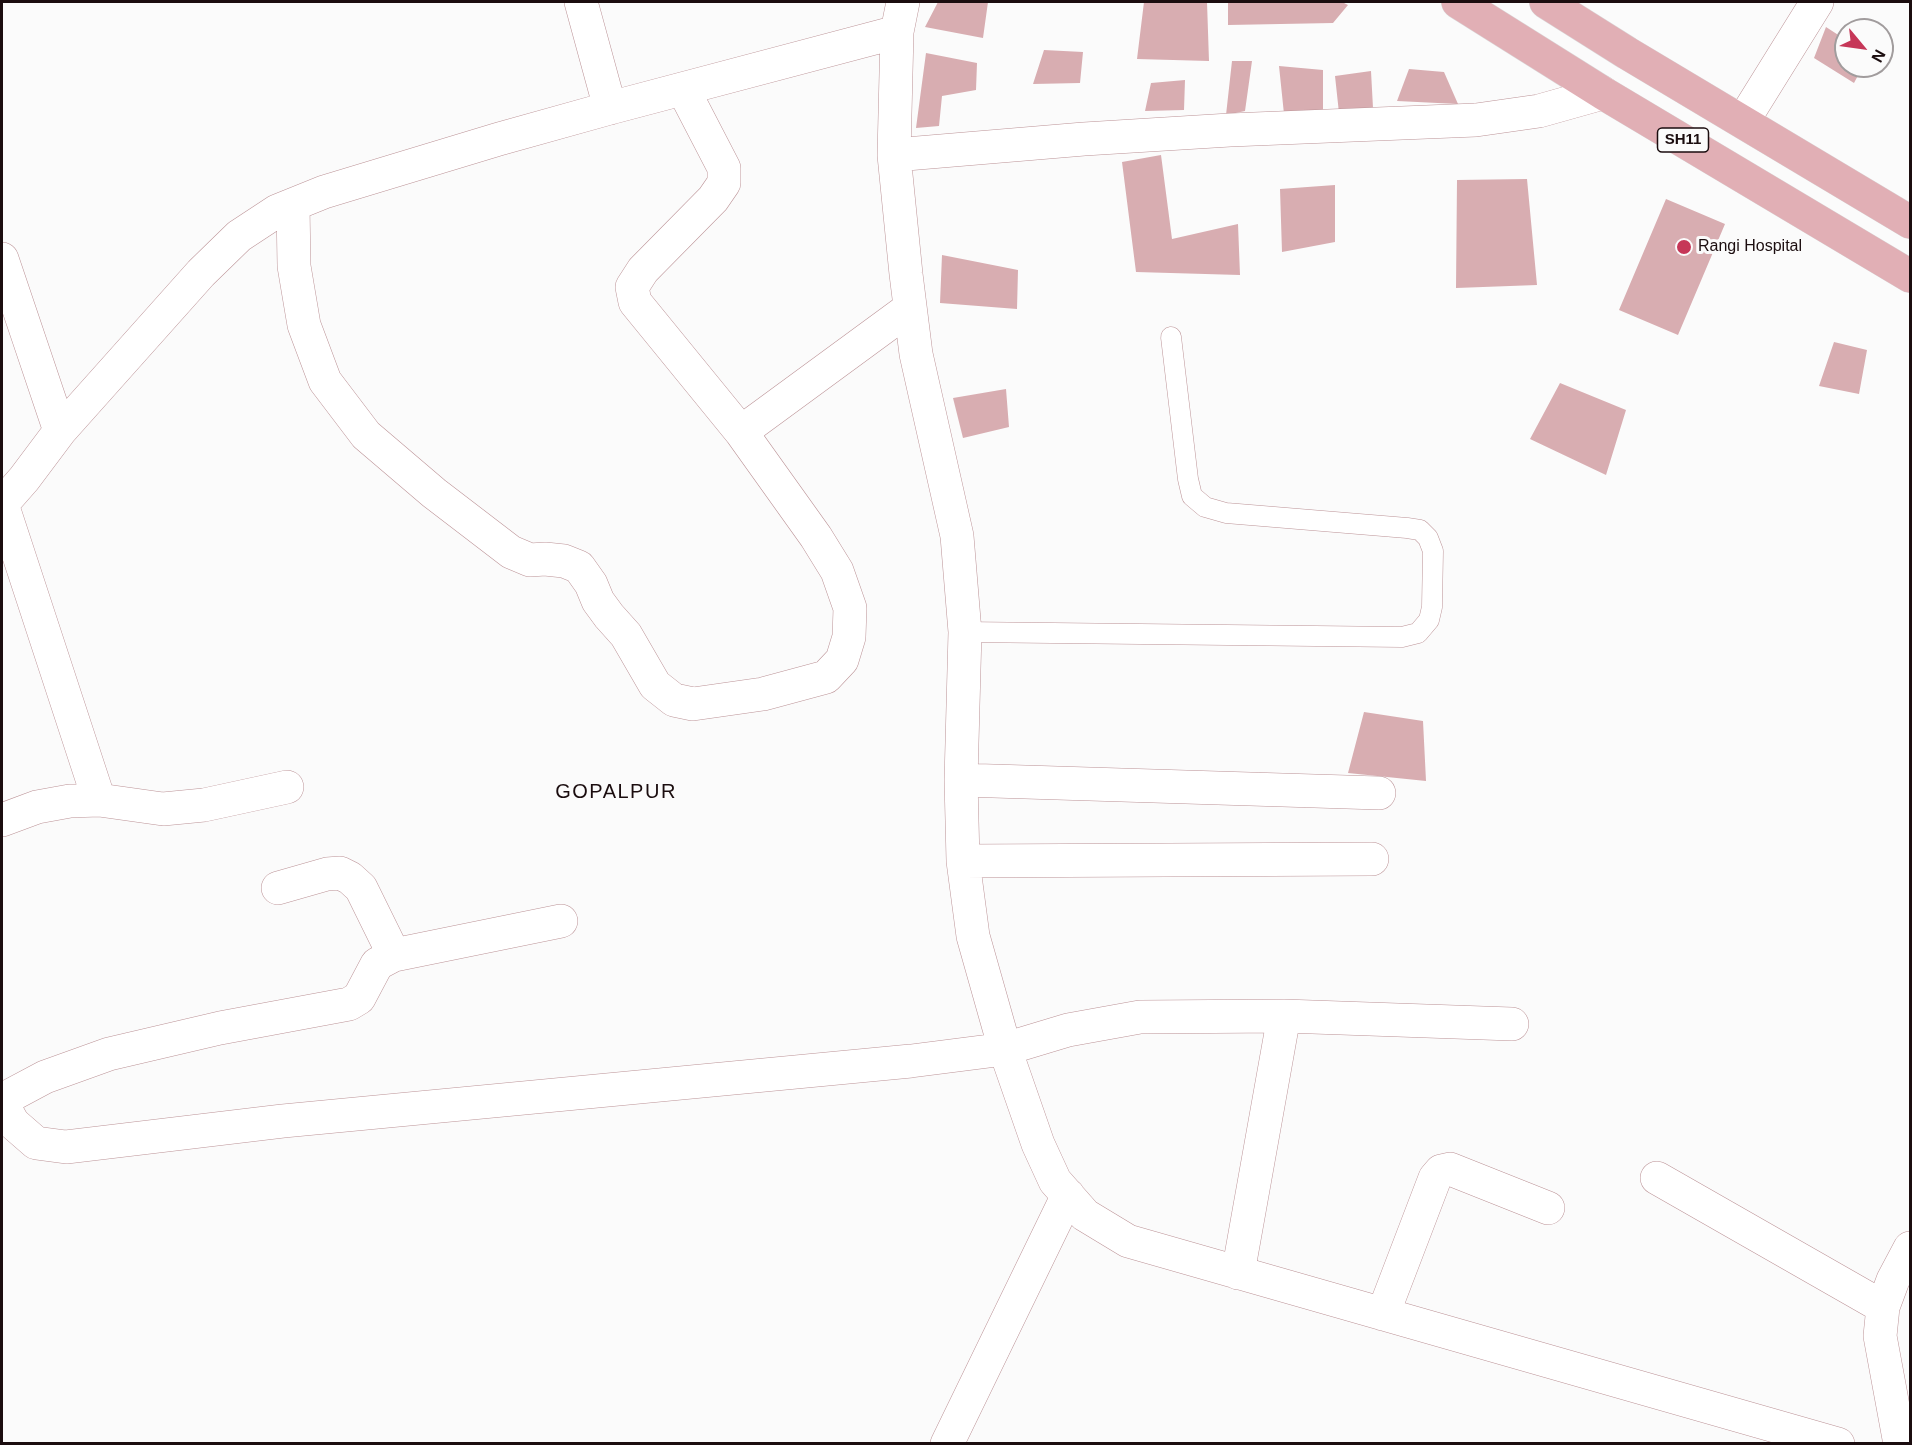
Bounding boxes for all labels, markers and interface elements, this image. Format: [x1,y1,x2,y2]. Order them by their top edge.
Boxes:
north arrow [1834,18,1894,78]
text: N [1868,47,1889,65]
road number: SH11 [1658,128,1708,152]
place label: Rangi Hospital [1698,237,1802,257]
marker: Rangi Hospital [1675,238,1693,256]
district label: GOPALPUR [555,780,677,804]

